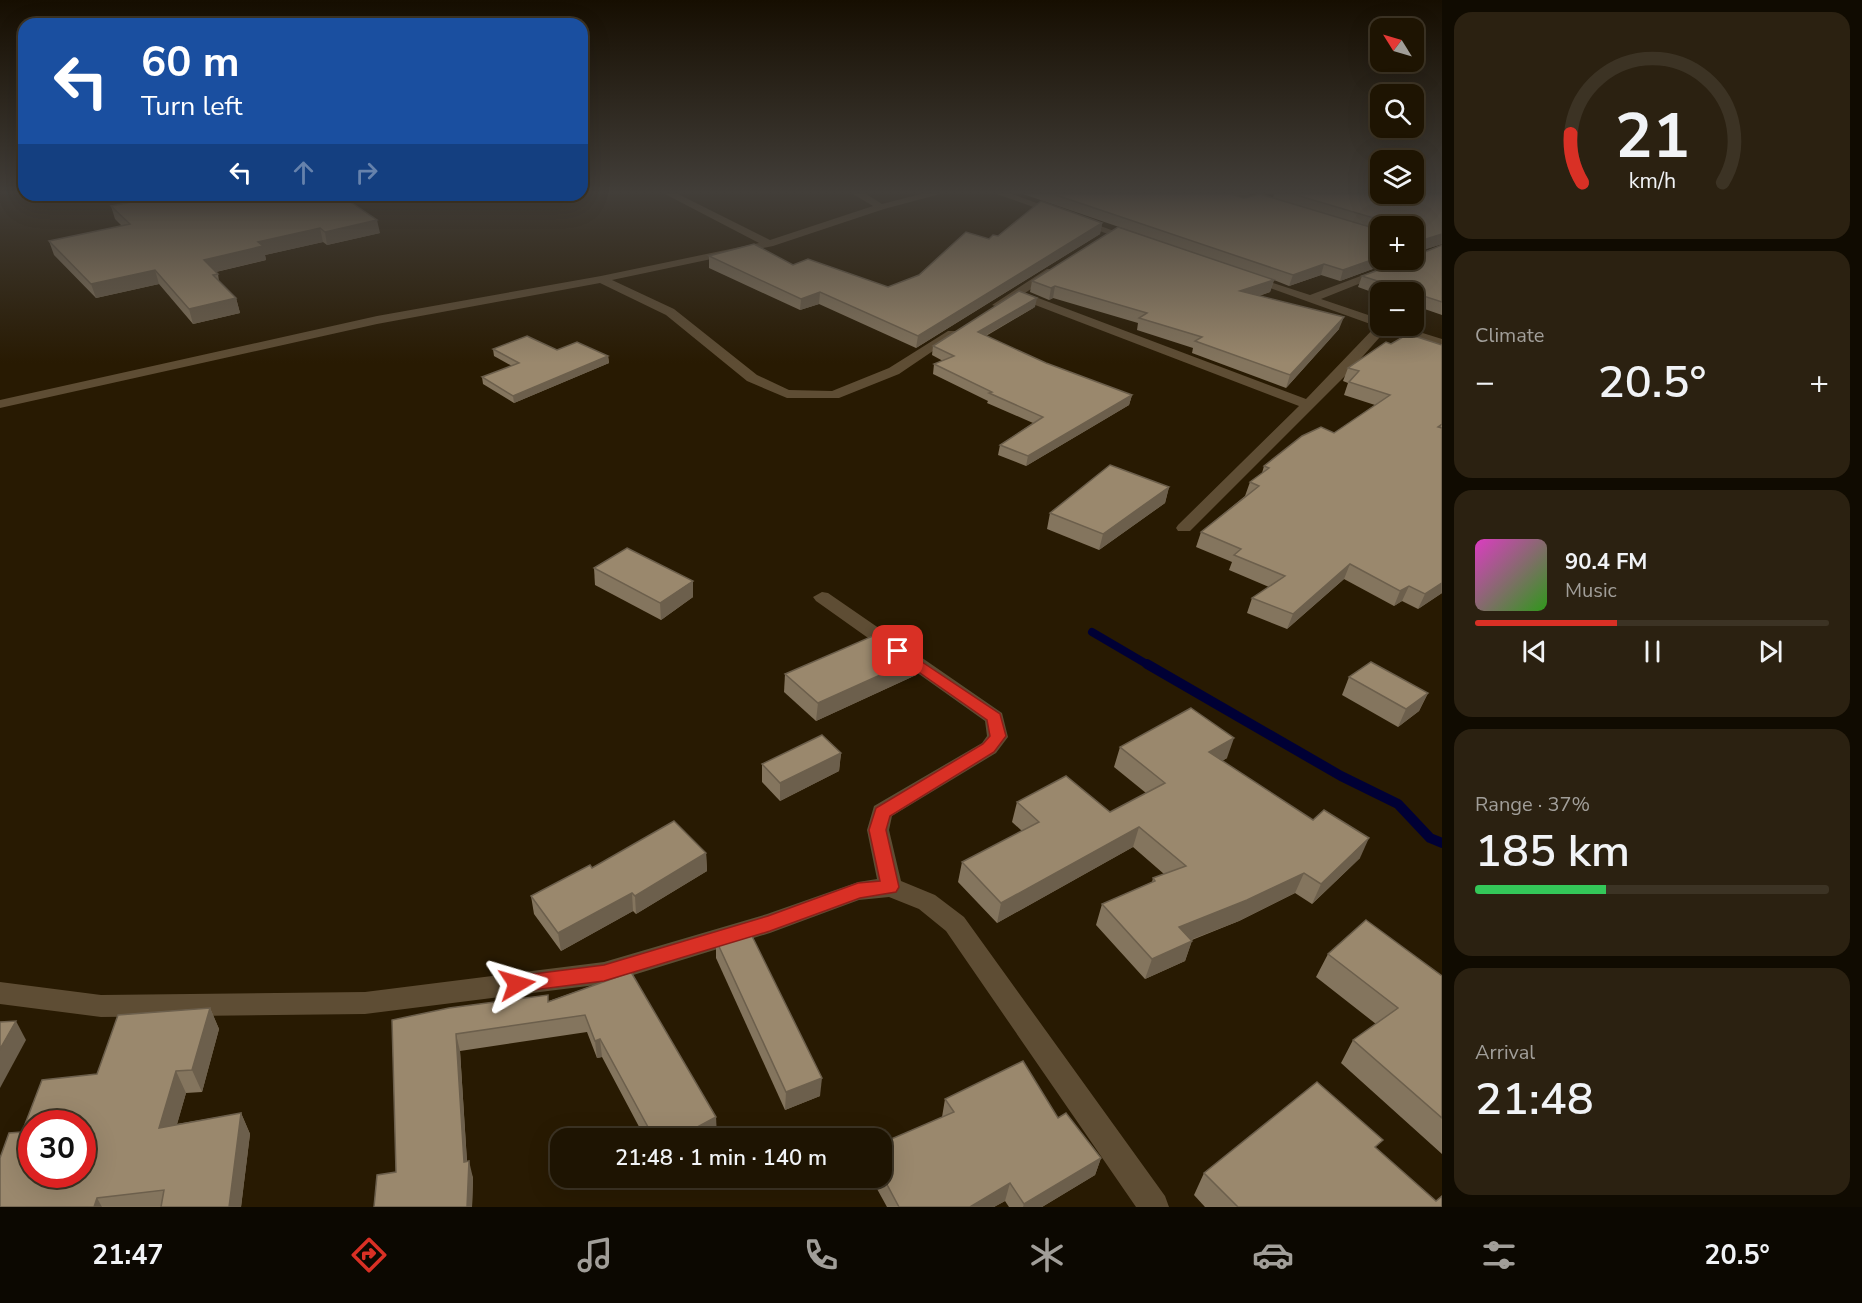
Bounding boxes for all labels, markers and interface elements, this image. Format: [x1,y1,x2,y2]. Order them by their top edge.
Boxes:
north arrow [1370,18,1424,72]
map controls [1370,18,1424,336]
text: 60 m [141,34,240,91]
icon: left [42,42,120,120]
button: search [1370,84,1424,138]
text: Turn left [141,88,242,125]
text: 21 [1615,94,1689,179]
button: layers [1370,150,1424,204]
icon: left [224,156,257,189]
icon: ahead [287,156,320,189]
icon: right [350,156,383,189]
text: km/h [1628,166,1676,196]
button: + [1370,216,1424,270]
button: − [1370,282,1424,336]
text: Climate [1475,322,1544,349]
text: 20.5° [1598,352,1706,413]
text: − [1475,360,1495,405]
text: + [1809,360,1829,405]
text: 90.4 FM [1565,547,1647,577]
text: Music [1565,577,1617,604]
pin [872,625,923,676]
icon: arrive [881,634,914,667]
icon: previous [1518,635,1551,668]
icon: pause [1636,635,1669,668]
icon: next [1754,635,1787,668]
text: Range · 37% [1475,791,1590,818]
text: 185 km [1475,821,1630,882]
position arrow [485,952,549,1016]
text: Arrival [1475,1039,1535,1066]
text: 21:48 [1475,1069,1594,1130]
speed limit sign: 30 [18,1110,96,1188]
text: 21:48 · 1 min · 140 m [615,1143,827,1173]
icon: directions [348,1234,390,1276]
icon: music [574,1234,616,1276]
icon: phone [800,1234,842,1276]
icon: climate [1026,1234,1068,1276]
icon: car [1252,1234,1294,1276]
icon: filters [1478,1234,1520,1276]
text: 21:47 [92,1237,164,1274]
text: 20.5° [1704,1237,1770,1274]

